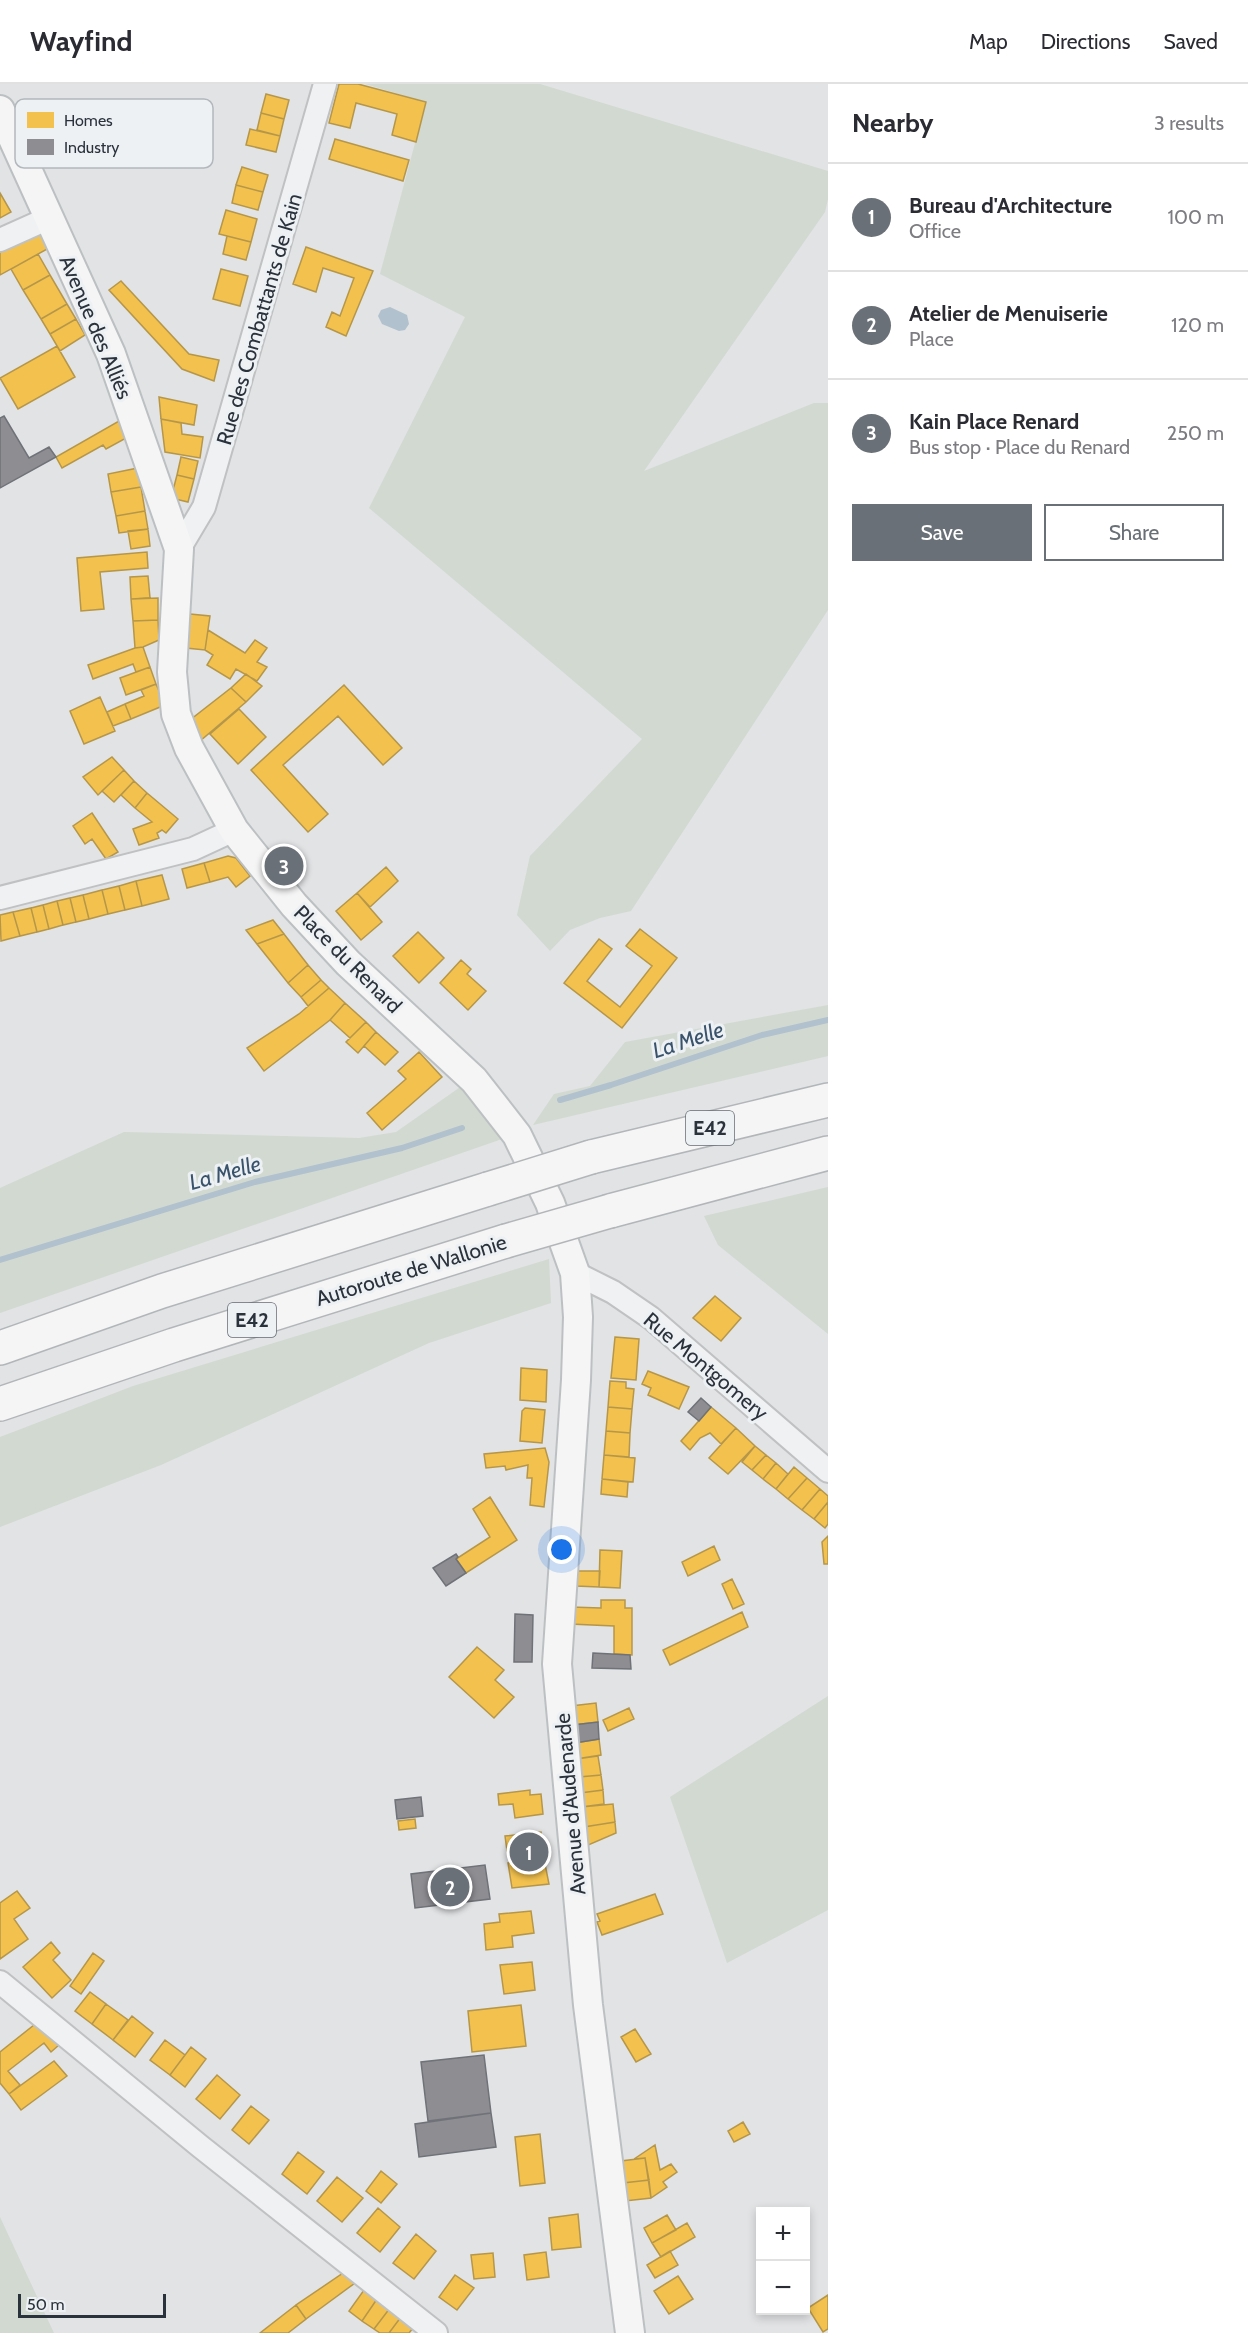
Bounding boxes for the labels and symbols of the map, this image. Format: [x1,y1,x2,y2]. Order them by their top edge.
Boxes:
legend [15,99,213,168]
text: Homes [64,111,113,130]
text: Industry [64,138,119,157]
street label: Rue des Combattants de Kain [211,190,307,448]
street label: Avenue des Alliés [54,251,138,403]
pin: 3 [264,844,304,888]
street label: Place du Renard [289,900,407,1018]
water label: La Melle [649,1016,727,1064]
road number: E42 [686,1111,734,1145]
water label: La Melle [186,1150,264,1196]
street label: Autoroute de Wallonie [313,1229,510,1311]
road number: E42 [228,1303,276,1337]
street label: Rue Montgomery [639,1307,773,1425]
your location [547,1535,576,1564]
street label: Avenue d'Audenarde [550,1712,590,1896]
pin: 1 [510,1830,548,1874]
pin: 2 [430,1864,470,1910]
scale bar [18,2291,166,2318]

